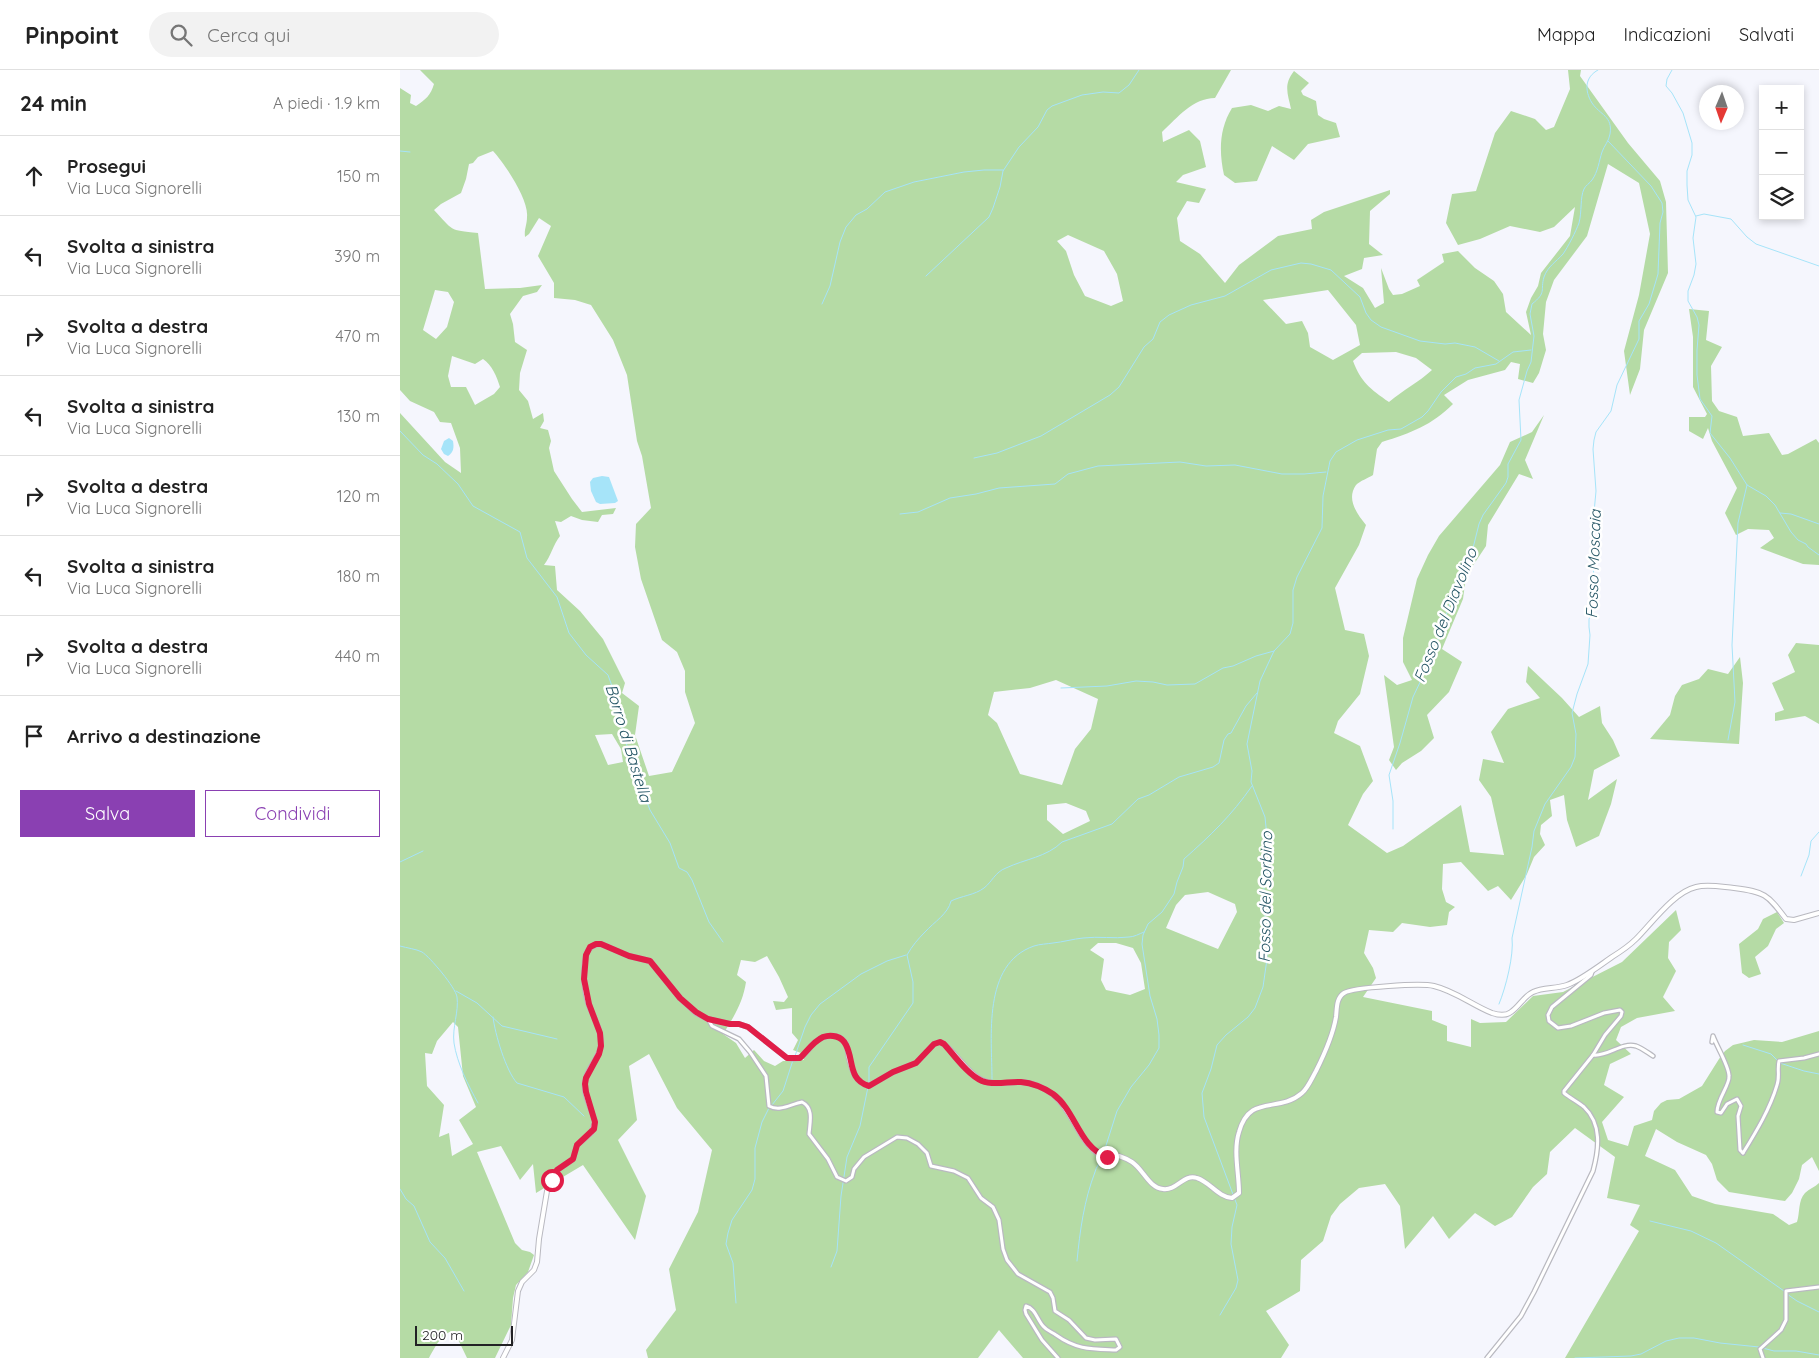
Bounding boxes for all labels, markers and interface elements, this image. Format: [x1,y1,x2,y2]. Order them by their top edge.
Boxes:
search box [149,12,499,57]
text: Pinpoint [25,20,119,50]
icon: search [167,21,195,49]
text: Cerca qui [207,23,290,47]
text: Mappa [1537,23,1595,46]
text: Indicazioni [1623,23,1711,46]
text: Salvati [1739,23,1794,46]
north arrow [1699,85,1744,130]
map controls [1759,85,1804,220]
button: + [1759,85,1804,130]
text: 24 min [20,90,87,116]
text: A piedi · 1.9 km [273,93,380,113]
button: − [1759,130,1804,175]
text: Prosegui [67,154,146,178]
icon: ahead [20,162,48,190]
text: 150 m [337,166,380,186]
button: layers [1759,175,1804,220]
text: Via Luca Signorelli [67,178,202,198]
text: Svolta a sinistra [67,234,214,258]
icon: left [20,242,48,270]
text: 390 m [334,246,380,266]
text: Via Luca Signorelli [67,258,202,278]
text: Svolta a destra [67,314,208,338]
icon: right [20,322,48,350]
text: 470 m [335,326,380,346]
text: Via Luca Signorelli [67,338,202,358]
text: Svolta a sinistra [67,394,214,418]
icon: left [20,402,48,430]
text: 130 m [337,406,380,426]
text: Via Luca Signorelli [67,418,202,438]
text: Svolta a destra [67,474,208,498]
icon: right [20,482,48,510]
text: 120 m [337,486,380,506]
text: Via Luca Signorelli [67,498,202,518]
water label: Fosso Moscaia [1581,508,1605,619]
water label: Fosso del Diavolino [1409,544,1482,685]
text: Svolta a sinistra [67,554,214,578]
icon: left [20,562,48,590]
text: 180 m [337,566,380,586]
text: Via Luca Signorelli [67,578,202,598]
text: Svolta a destra [67,634,208,658]
icon: right [20,642,48,670]
text: 440 m [335,646,380,666]
text: Via Luca Signorelli [67,658,202,678]
water label: Borro di Bastella [602,681,657,806]
icon: arrive [20,722,48,750]
text: Arrivo a destinazione [67,724,261,748]
button: Salva [20,790,195,837]
button: Condividi [205,790,380,837]
water label: Fosso del Sorbino [1254,830,1276,963]
route end [1096,1146,1119,1169]
route start [541,1169,564,1192]
scale bar [415,1323,512,1346]
text: 200 m [422,1326,463,1344]

